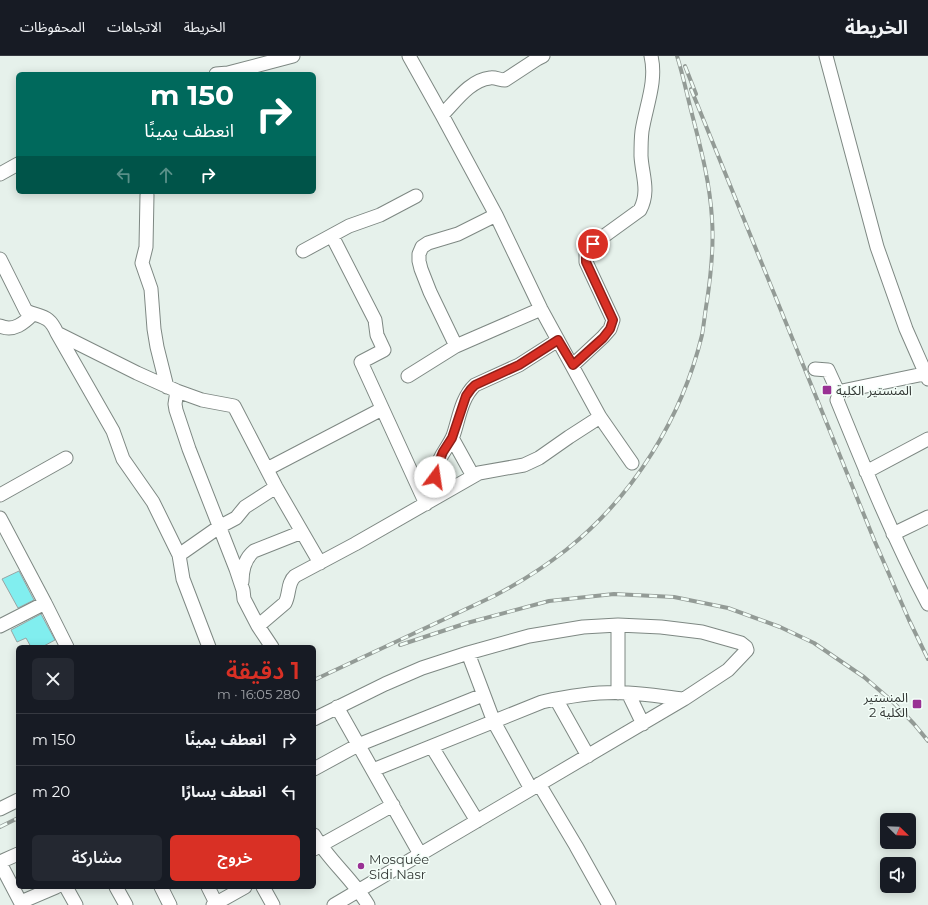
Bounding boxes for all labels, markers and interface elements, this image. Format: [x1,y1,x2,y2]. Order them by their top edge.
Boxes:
text: الخريطة [845,16,908,39]
text: المحفوظات [20,18,85,36]
text: الاتجاهات [107,18,162,36]
text: الخريطة [184,18,226,36]
text: 150 m [150,78,234,112]
icon: right [248,88,300,140]
text: انعطف يمينًا [144,120,234,142]
icon: left [113,164,135,186]
icon: ahead [155,164,177,186]
icon: right [197,164,219,186]
pin [576,227,610,261]
icon: arrive [582,233,604,255]
place label: المنستير الكلية [836,382,912,398]
marker: المنستير الكلية [821,384,833,396]
position arrow [414,456,456,498]
text: 1 دقيقة [226,656,300,685]
button: close [32,658,74,700]
text: 280 m · 16:05 [217,686,300,702]
place label: المنستير الكلية 2 [863,689,908,720]
marker: المنستير الكلية 2 [911,698,923,710]
icon: right [278,729,300,751]
text: 150 m [32,730,76,749]
text: انعطف يمينًا [185,730,266,749]
icon: left [278,781,300,803]
text: 20 m [32,782,70,801]
text: انعطف يسارًا [181,782,266,801]
north arrow [880,813,916,849]
map controls [880,813,916,893]
button: مشاركة [32,835,162,881]
button: خروج [170,835,300,881]
place label: Mosquée Sidi Nasr [369,851,429,882]
button: sound [880,857,916,893]
marker: Mosquée Sidi Nasr [356,861,366,871]

